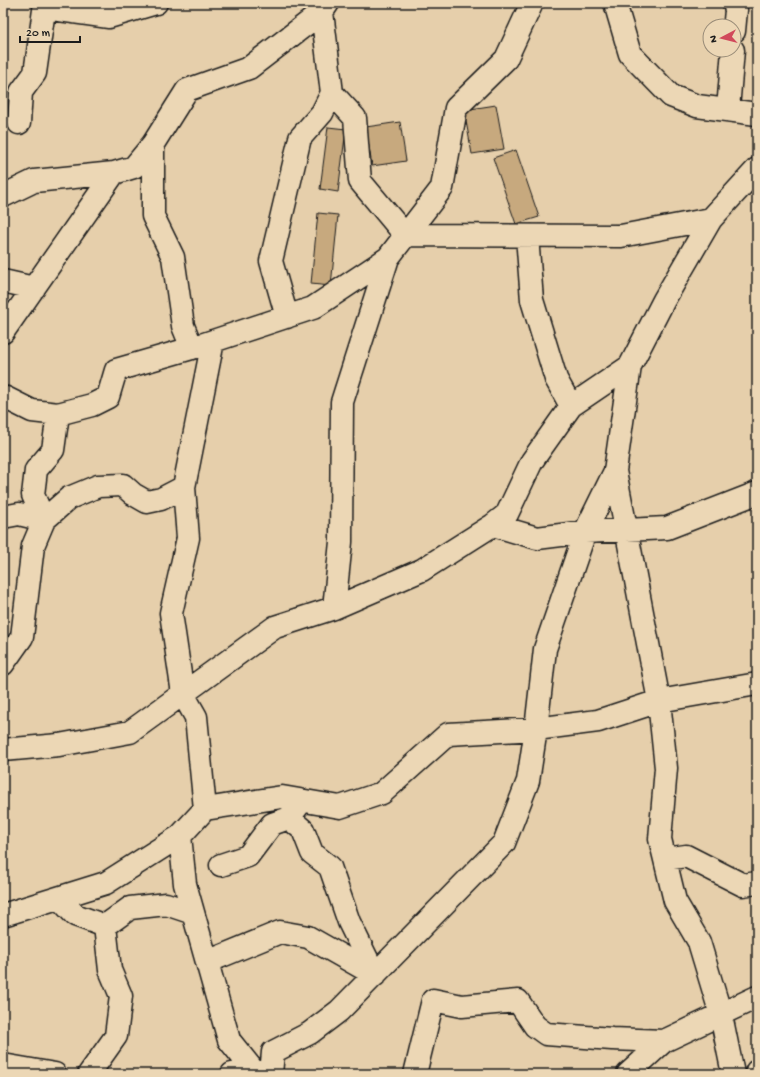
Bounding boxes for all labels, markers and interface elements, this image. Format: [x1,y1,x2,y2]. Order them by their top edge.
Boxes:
scale bar [20,18,80,44]
north arrow [702,18,742,58]
text: 20 m [26,27,51,41]
text: N [708,35,720,43]

